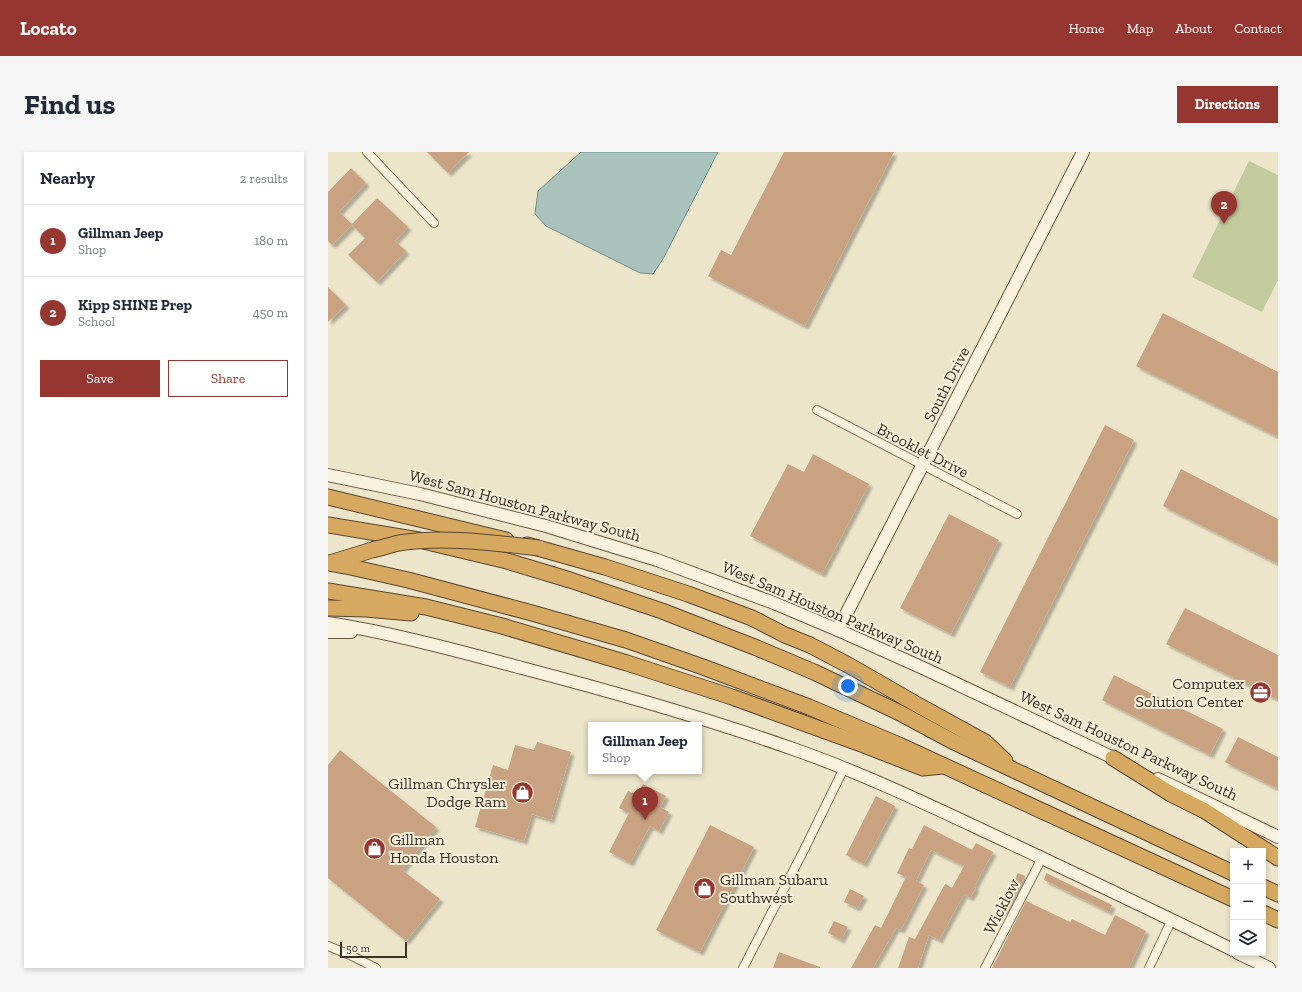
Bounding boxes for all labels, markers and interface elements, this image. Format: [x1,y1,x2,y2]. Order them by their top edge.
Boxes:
text: Locato [20,17,77,40]
text: Home [1069,20,1105,37]
text: Map [1127,20,1153,37]
text: About [1175,20,1212,37]
text: Contact [1234,20,1282,37]
button: Directions [1177,86,1278,123]
text: Find us [24,88,115,121]
text: Nearby [40,168,95,188]
text: 2 results [240,171,288,186]
pin: 2 [1211,191,1237,224]
text: Gillman Jeep [78,224,163,242]
text: 1 [50,233,56,248]
text: 180 m [254,233,288,248]
text: Shop [78,242,106,257]
text: Kipp SHINE Prep [78,296,192,314]
text: 2 [50,305,56,320]
text: 450 m [253,305,288,320]
text: School [78,314,115,329]
street label: South Drive [919,343,973,425]
button: Save [40,360,160,397]
button: Share [168,360,288,397]
street label: Brooklet Drive [874,419,972,482]
street label: West Sam Houston Parkway South [407,465,642,546]
street label: West Sam Houston Parkway South [719,557,946,668]
place label: Computex Solution Center [1135,674,1244,711]
your location [838,676,858,696]
office icon: Computex Solution Center [1247,679,1273,705]
street label: West Sam Houston Parkway South [1017,686,1241,804]
popup [588,722,702,774]
text: Gillman Jeep [602,732,688,750]
text: Shop [602,750,630,765]
place label: Gillman Chrysler Dodge Ram [388,774,506,811]
shop icon: Gillman Chrysler Dodge Ram [509,779,535,805]
pin: 1 [632,787,658,820]
place label: Gillman Honda Houston [390,830,499,867]
shop icon: Gillman Honda Houston [361,835,387,861]
map controls [1230,848,1266,956]
button: + [1230,848,1266,884]
place label: Gillman Subaru Southwest [720,870,828,907]
shop icon: Gillman Subaru Southwest [692,875,718,901]
street label: Wicklow [979,875,1024,937]
button: − [1230,884,1266,920]
button: layers [1230,920,1266,956]
scale bar [340,940,407,959]
text: 50 m [346,942,370,955]

